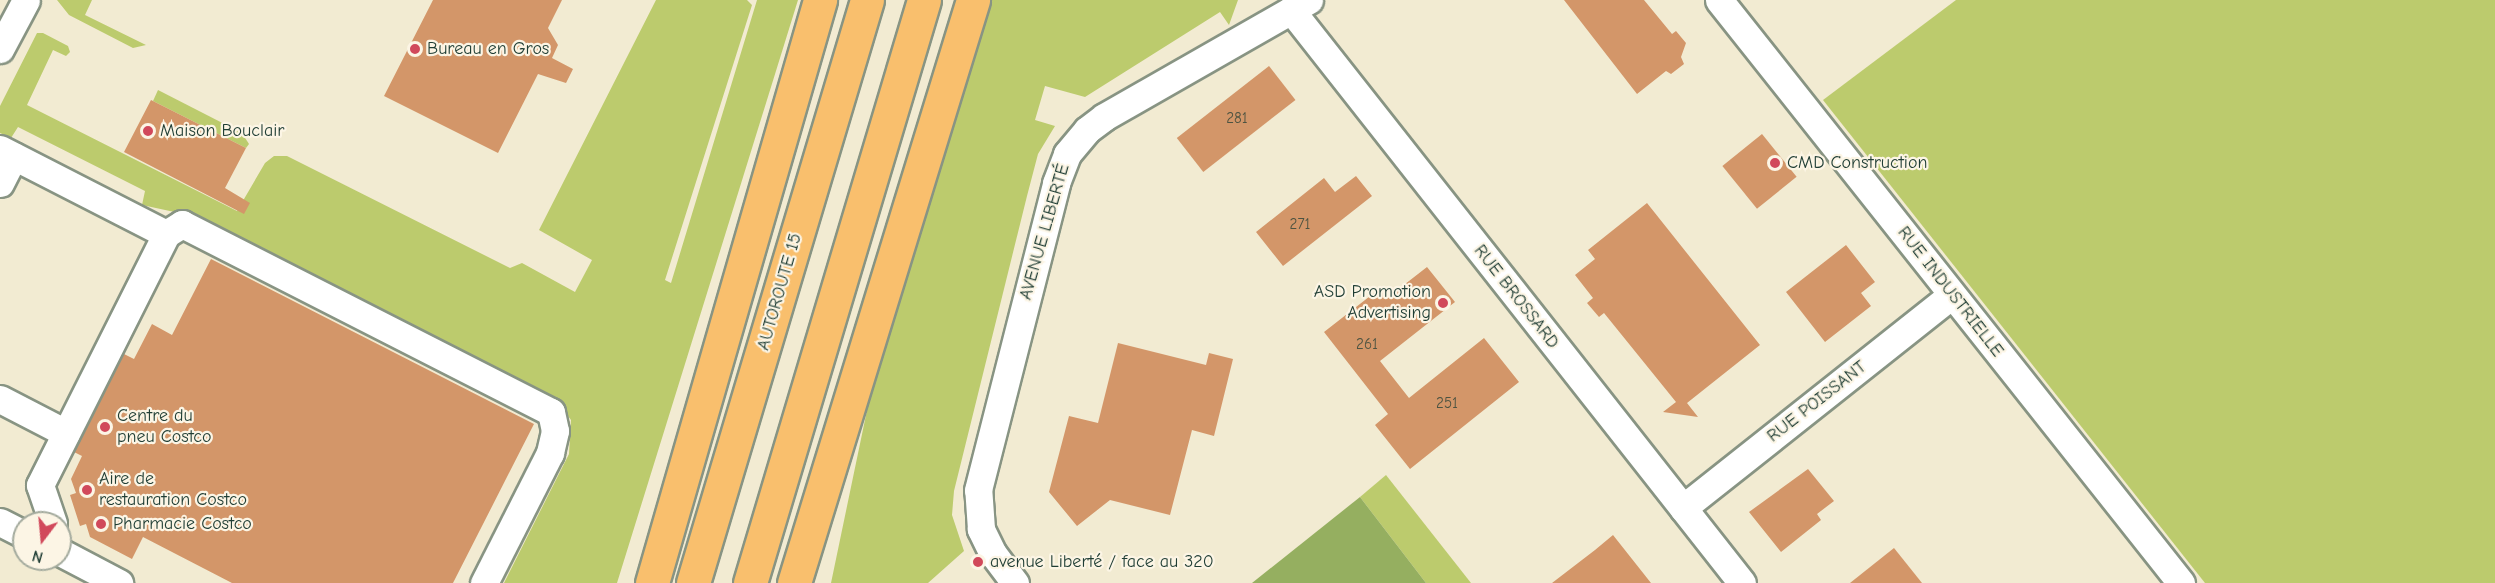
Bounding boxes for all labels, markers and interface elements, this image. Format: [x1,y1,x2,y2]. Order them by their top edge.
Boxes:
place label: Bureau en Gros [427,38,549,60]
marker: Bureau en Gros [408,42,422,56]
house number: 281 [1226,110,1248,128]
place label: Maison Bouclair [160,120,284,142]
marker: Maison Bouclair [141,124,155,138]
place label: CMD Construction [1787,152,1927,174]
marker: CMD Construction [1768,156,1782,170]
street label: AVENUE LIBERTÉ [1015,162,1075,302]
house number: 271 [1290,216,1310,234]
street label: RUE INDUSTRIELLE [1892,223,2008,361]
street label: AUTOROUTE 15 [753,231,807,353]
street label: RUE BROSSARD [1469,241,1563,353]
place label: ASD Promotion Advertising [1314,282,1431,324]
marker: ASD Promotion Advertising [1436,296,1450,310]
house number: 261 [1356,336,1378,354]
street label: RUE POISSANT [1763,357,1871,447]
house number: 251 [1436,395,1458,413]
place label: Centre du pneu Costco [117,406,211,448]
marker: Centre du pneu Costco [98,420,112,434]
place label: Aire de restauration Costco [99,469,247,512]
marker: Aire de restauration Costco [80,483,94,497]
north arrow [12,511,72,571]
place label: Pharmacie Costco [113,513,252,535]
marker: Pharmacie Costco [94,517,108,531]
text: N [30,546,45,566]
place label: avenue Liberté / face au 320 [990,551,1214,573]
marker: avenue Liberté / face au 320 [971,555,985,569]

